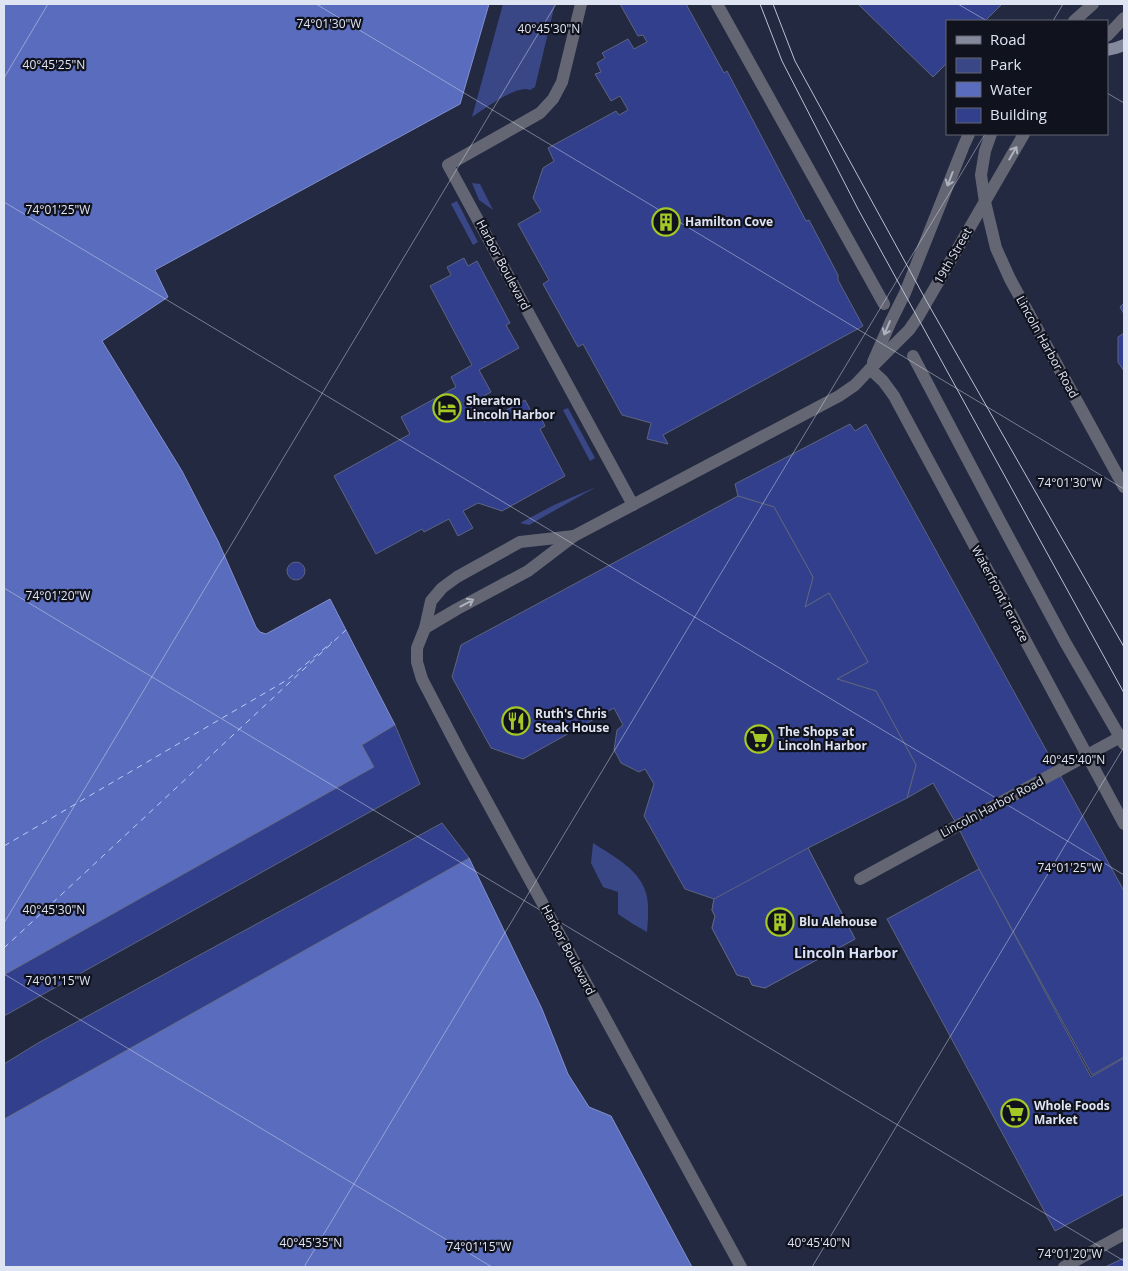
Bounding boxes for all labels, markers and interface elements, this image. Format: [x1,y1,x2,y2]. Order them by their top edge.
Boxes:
text: 74°01'30"W [297,15,361,32]
text: 40°45'30"N [518,20,580,37]
legend [946,20,1108,135]
text: Road [990,29,1026,49]
text: Park [990,54,1021,74]
text: 40°45'25"N [23,56,85,73]
text: Water [990,79,1032,99]
text: Building [990,104,1047,124]
one-way arrow [1008,146,1018,160]
one-way arrow [945,171,954,186]
text: 74°01'25"W [26,201,90,218]
building icon: Hamilton Cove [651,207,681,237]
place label: Hamilton Cove [685,213,773,230]
street label: Harbor Boulevard [472,217,534,313]
street label: 19th Street [930,225,975,287]
street label: Lincoln Harbor Road [1012,292,1083,401]
one-way arrow [882,320,892,335]
place label: Sheraton Lincoln Harbor [466,392,555,423]
hotel icon: Sheraton Lincoln Harbor [432,393,462,423]
text: 74°01'30"W [1038,474,1102,491]
street label: Waterfront Terrace [968,543,1033,645]
text: 74°01'20"W [26,587,90,604]
one-way arrow [459,598,474,608]
place label: Ruth's Chris Steak House [535,705,609,736]
restaurant icon: Ruth's Chris Steak House [501,706,531,736]
place label: The Shops at Lincoln Harbor [778,723,867,754]
supermarket icon: The Shops at Lincoln Harbor [744,724,774,754]
text: 40°45'40"N [1043,751,1105,768]
street label: Lincoln Harbor Road [937,772,1046,841]
text: 74°01'25"W [1038,859,1102,876]
text: 40°45'30"N [23,901,85,918]
street label: Harbor Boulevard [537,902,599,998]
building icon: Blu Alehouse [765,907,795,937]
place label: Blu Alehouse [799,913,877,930]
district label: Lincoln Harbor [794,943,899,962]
text: 74°01'15"W [26,972,90,989]
place label: Whole Foods Market [1034,1097,1110,1128]
supermarket icon: Whole Foods Market [1000,1098,1030,1128]
text: 40°45'35"N [280,1234,342,1251]
text: 40°45'40"N [788,1234,850,1251]
text: 74°01'15"W [447,1238,511,1255]
text: 74°01'20"W [1038,1245,1102,1262]

